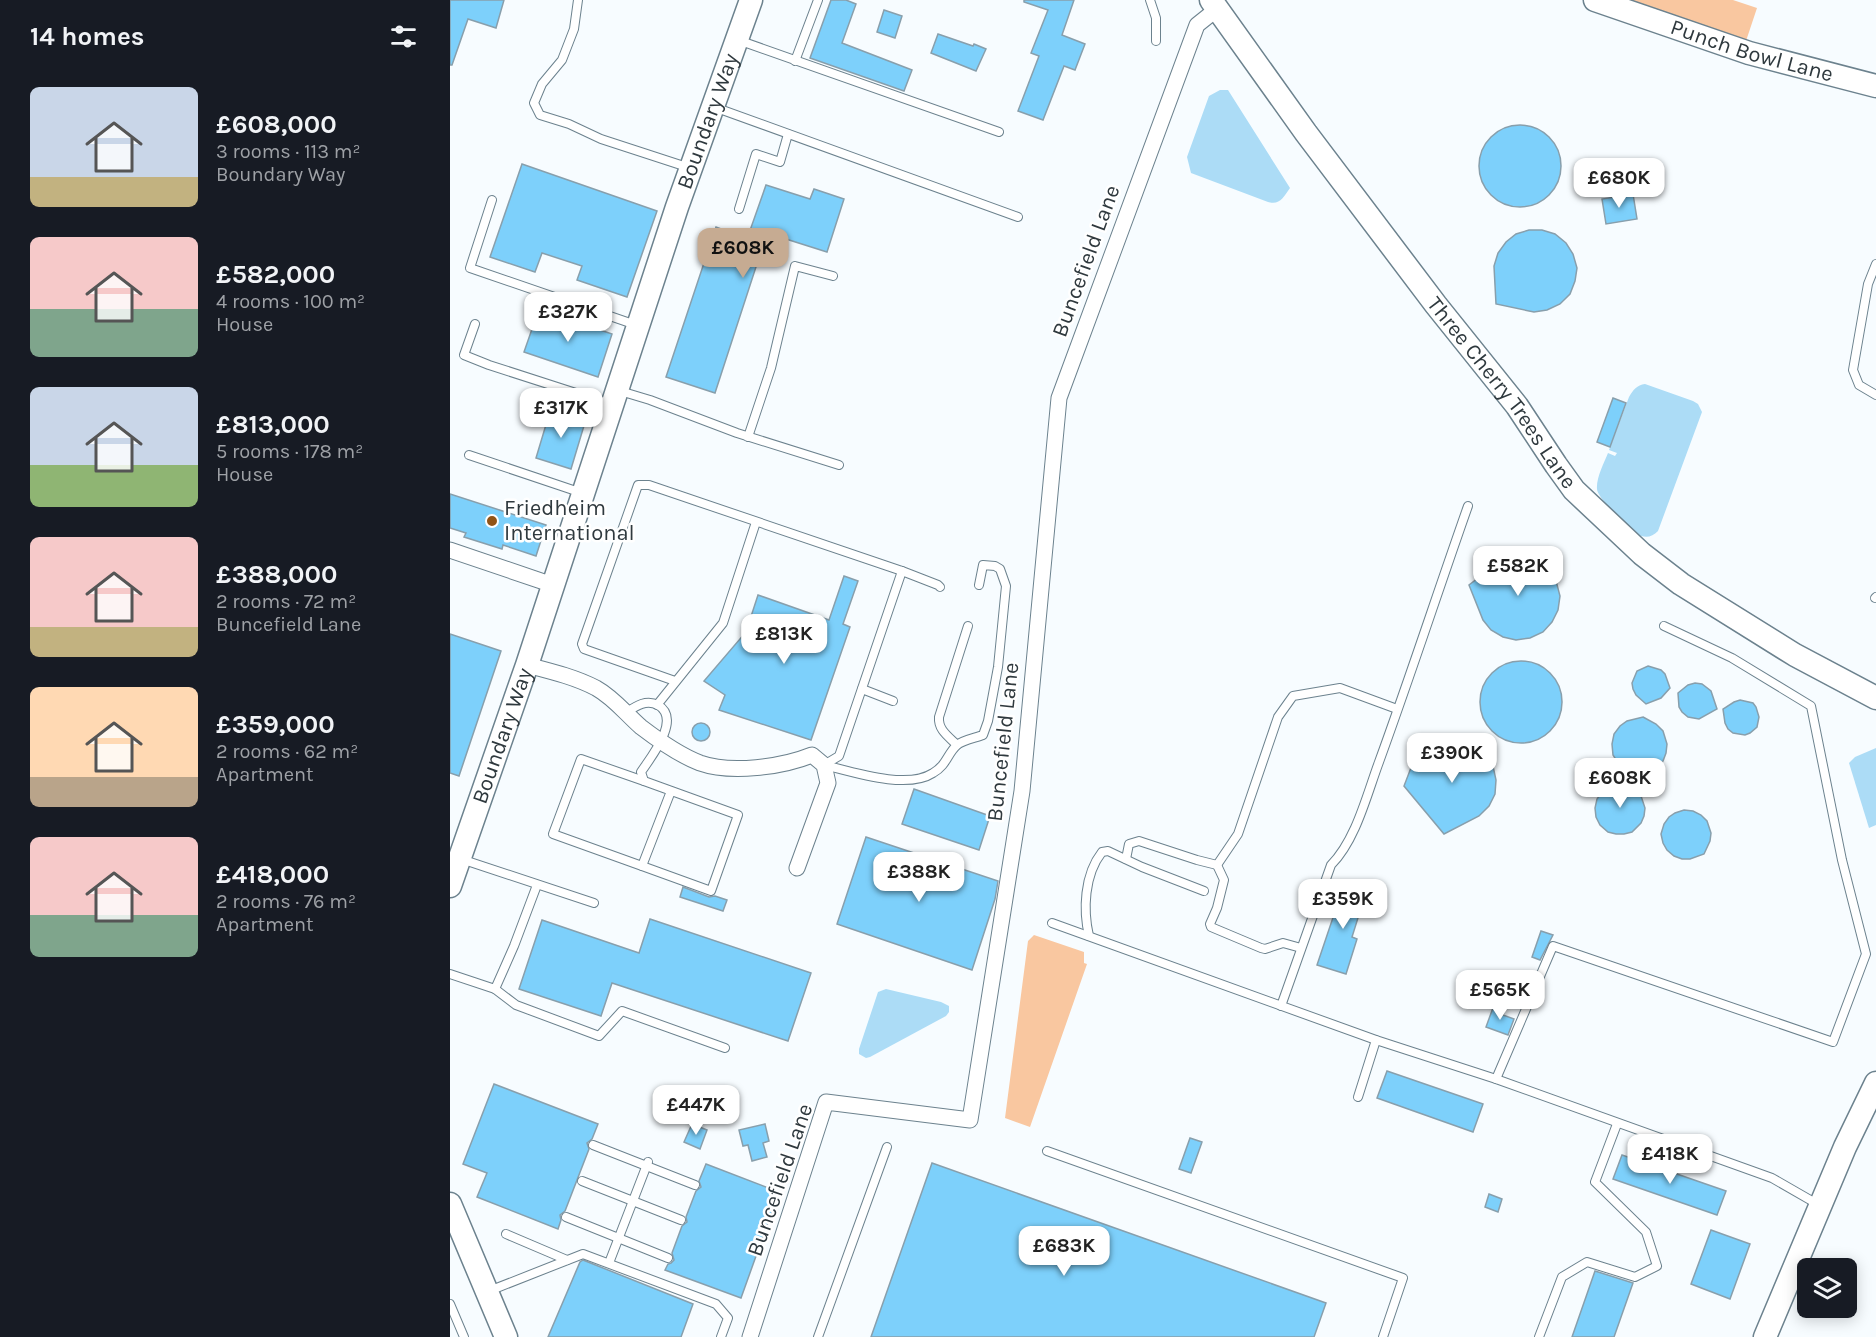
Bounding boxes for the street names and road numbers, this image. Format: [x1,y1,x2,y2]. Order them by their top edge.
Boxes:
street label: Punch Bowl Lane [1667,14,1836,87]
street label: Boundary Way [671,50,744,193]
street label: Buncefield Lane [1046,182,1126,340]
street label: Three Cherry Trees Lane [1422,292,1582,494]
street label: Buncefield Lane [982,661,1024,823]
street label: Boundary Way [467,664,538,807]
street label: Buncefield Lane [742,1100,818,1260]

